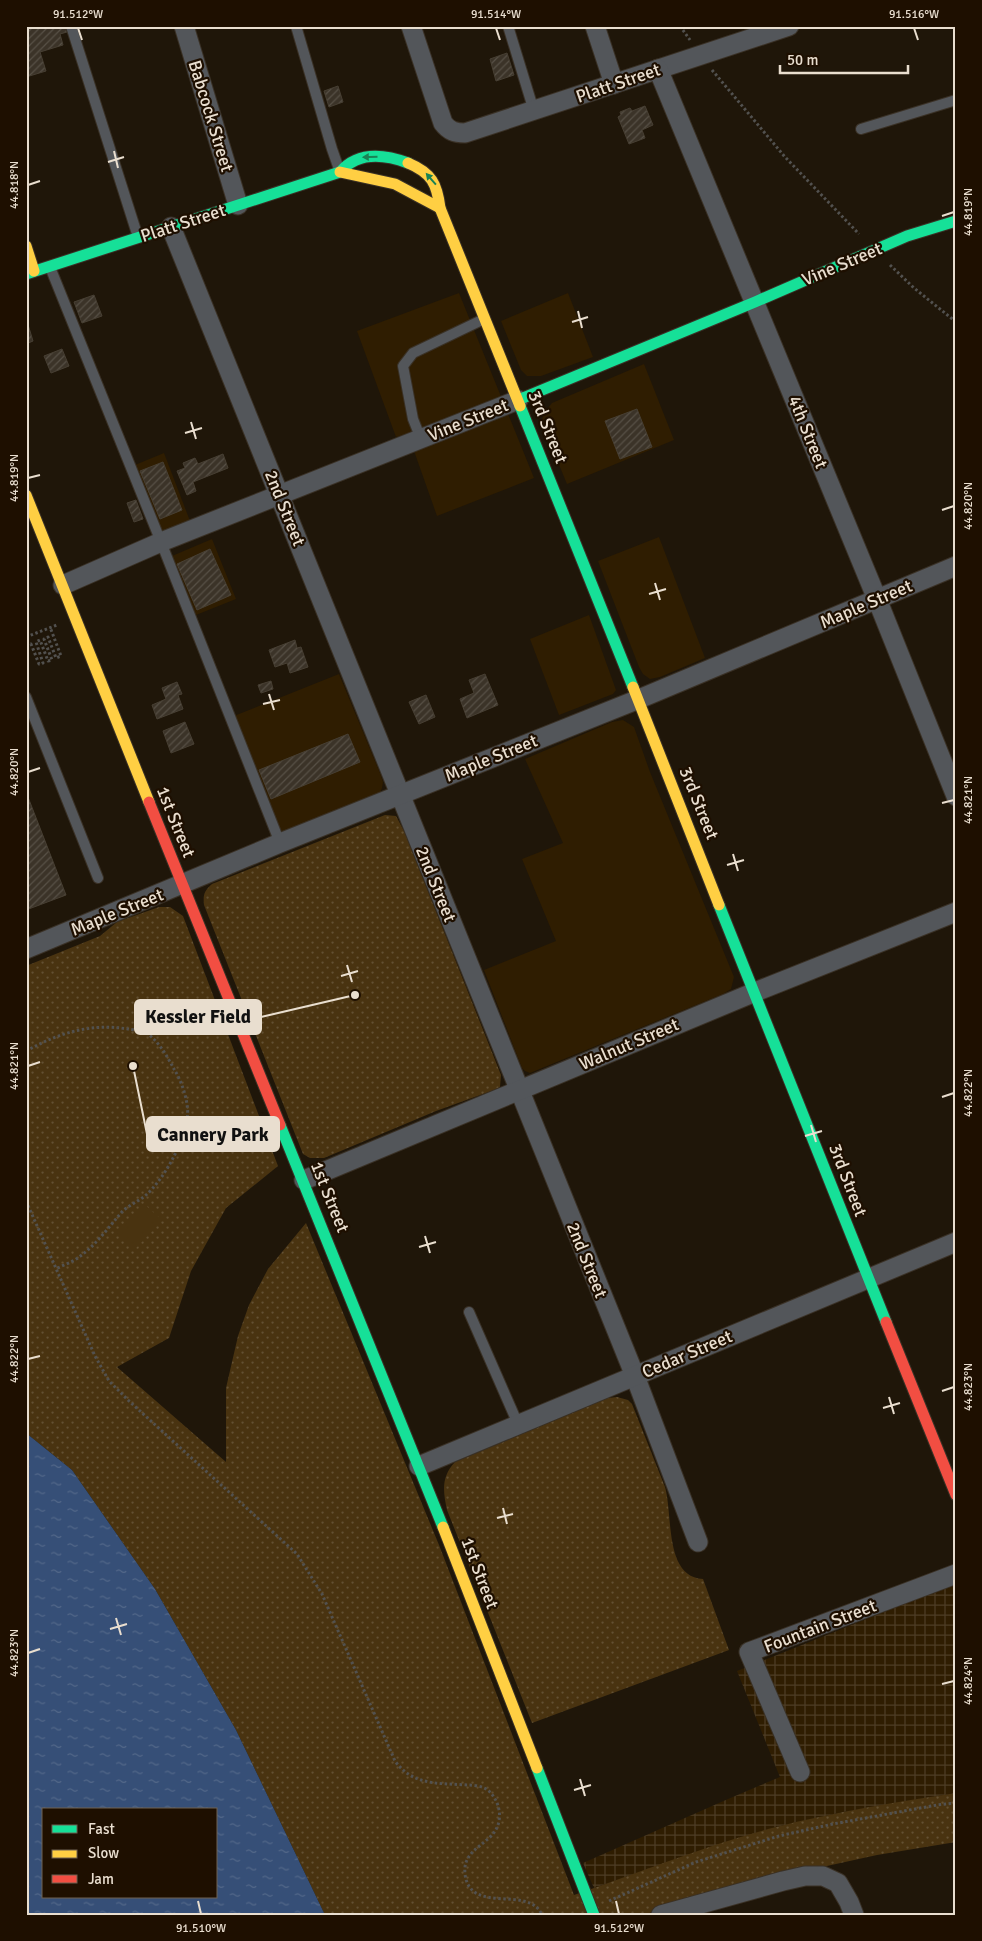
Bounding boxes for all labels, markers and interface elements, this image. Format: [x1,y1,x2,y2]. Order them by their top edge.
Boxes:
text: 91.512°W [53,7,103,22]
text: 91.514°W [471,7,521,22]
text: 91.516°W [889,7,939,22]
scale bar [780,42,907,74]
text: 50 m [787,51,818,69]
street label: Babcock Street [184,57,238,175]
street label: Platt Street [573,58,663,108]
one-way arrow [362,153,378,161]
text: 44.818°N [7,161,22,209]
one-way arrow [425,172,436,185]
text: 44.819°N [961,188,976,236]
street label: Platt Street [138,199,228,247]
street label: Vine Street [799,237,885,291]
street label: 3rd Street [523,387,573,467]
street label: 4th Street [783,392,833,472]
street label: Vine Street [425,394,511,446]
text: 44.819°N [7,454,22,502]
street label: 2nd Street [260,467,310,549]
text: 44.820°N [961,482,976,530]
street label: Maple Street [817,575,915,633]
street label: Maple Street [441,729,541,787]
text: 44.820°N [7,748,22,796]
street label: 3rd Street [674,763,724,843]
text: 44.821°N [961,776,976,824]
street label: 1st Street [152,783,200,861]
street label: 2nd Street [411,843,461,925]
street label: Maple Street [67,883,167,941]
callout: Kessler Field [135,1000,261,1034]
text: Kessler Field [145,1005,251,1029]
street label: Walnut Street [576,1013,682,1075]
text: 44.821°N [7,1042,22,1090]
text: 44.822°N [961,1069,976,1117]
callout: Cannery Park [147,1117,279,1151]
text: Cannery Park [157,1123,269,1147]
street label: 3rd Street [824,1140,872,1220]
street label: 1st Street [306,1158,354,1236]
street label: 2nd Street [562,1219,612,1301]
street label: Cedar Street [639,1325,735,1383]
text: 44.822°N [7,1335,22,1383]
text: 44.823°N [961,1363,976,1411]
street label: 1st Street [456,1534,504,1612]
street label: Fountain Street [761,1594,879,1658]
text: 44.823°N [7,1629,22,1677]
text: 44.824°N [961,1657,976,1705]
legend [42,1808,218,1898]
text: Fast [88,1820,115,1838]
text: Slow [88,1844,119,1862]
text: Jam [88,1870,114,1888]
text: 91.510°W [176,1921,226,1936]
text: 91.512°W [594,1921,644,1936]

